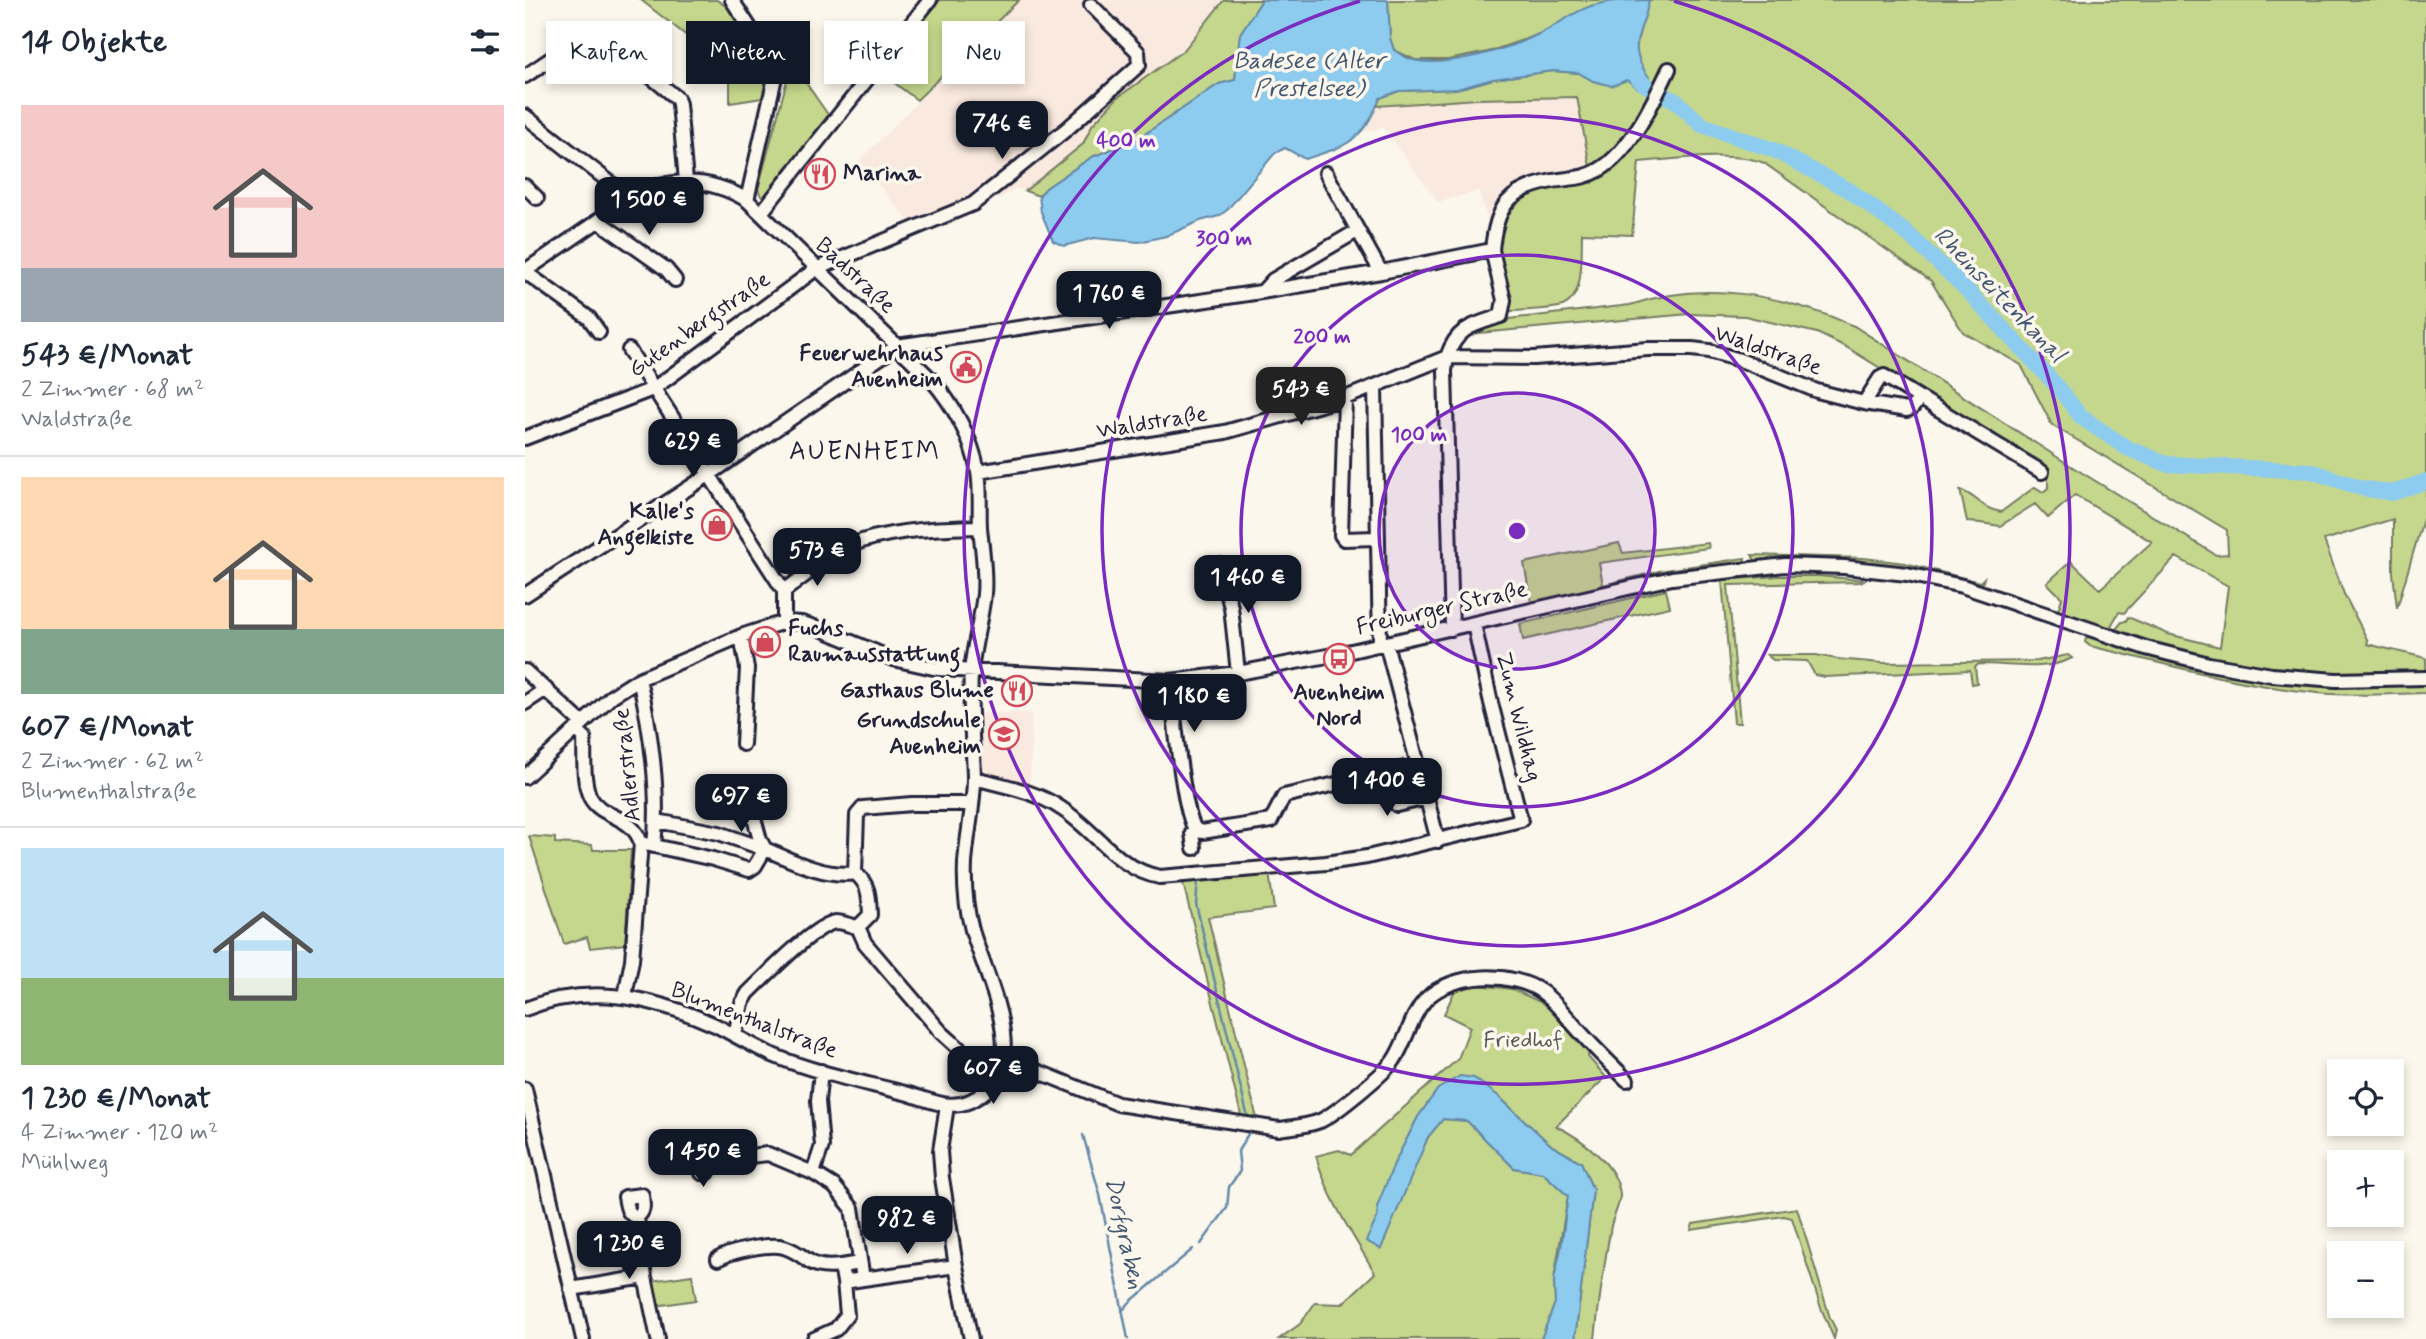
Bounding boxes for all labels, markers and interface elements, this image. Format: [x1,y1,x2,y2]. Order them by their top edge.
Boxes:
chip: Kaufen [546,21,672,84]
chip: Mieten [686,21,810,84]
chip: Filter [824,21,928,84]
chip: Neu [942,21,1025,84]
text: 14 Objekte [21,23,167,62]
icon: filters [466,23,504,61]
water label: Badesee (Alter Prestelsee) [1233,46,1389,105]
pin: 746 € [953,102,1051,161]
text: 746 € [972,109,1032,139]
text: 400 m [1096,127,1156,155]
icon: home [200,150,326,276]
restaurant icon: Marina [803,157,837,191]
place label: Marina [843,159,922,189]
pin: 1 500 € [584,177,714,237]
text: 1 500 € [611,185,687,215]
water label: Rheinseitenkanal [1926,220,2073,371]
text: 300 m [1196,225,1253,253]
street label: Badstraße [808,231,902,321]
street label: Gutenbergstraße [623,265,778,387]
pin: 1 760 € [1044,272,1174,331]
text: 1 760 € [1072,279,1146,309]
street label: Waldstraße [1710,319,1826,383]
text: 200 m [1293,323,1351,351]
text: 543 €/Monat [21,336,193,375]
place label: Feuerwehrhaus Auenheim [799,339,943,395]
public building icon: Feuerwehrhaus Auenheim [949,350,983,384]
pin: 543 € [1252,368,1350,427]
text: 2 Zimmer · 68 m² [21,375,204,405]
text: 543 € [1272,375,1330,405]
street label: Waldstraße [1095,399,1209,447]
text: Waldstraße [21,405,133,435]
pin: 629 € [644,420,742,479]
text: 100 m [1391,421,1447,449]
text: 629 € [664,427,722,457]
district label: AUENHEIM [789,435,941,469]
place label: Kalle's Angelkiste [598,497,695,556]
shop icon: Kalle's Angelkiste [700,508,734,542]
centre of rings [1505,519,1529,543]
icon: home [200,522,326,648]
pin: 573 € [768,528,866,588]
text: 573 € [789,536,845,566]
pin: 1 460 € [1183,556,1313,615]
text: 1 460 € [1210,563,1286,593]
street label: Freiburger Straße [1353,575,1531,645]
place label: Fuchs Raumausstattung [788,614,960,673]
shop icon: Fuchs Raumausstattung [748,625,782,659]
bus stop icon: Auenheim Nord [1322,642,1356,676]
street label: Zum Wildhag [1487,649,1549,785]
restaurant icon: Gasthaus Blume [1000,674,1034,708]
pin: 1 180 € [1129,674,1259,734]
place label: Gasthaus Blume [840,676,994,706]
place label: Auenheim Nord [1293,678,1385,734]
text: 1 180 € [1158,682,1230,712]
place label: Grundschule Auenheim [856,706,981,762]
street label: Adlerstraße [607,707,649,823]
text: 607 €/Monat [21,708,194,747]
school or university icon: Grundschule Auenheim [987,717,1021,751]
text: 2 Zimmer · 62 m² [21,747,204,777]
pin: 1 400 € [1322,758,1452,818]
text: 1 400 € [1348,766,1426,796]
pin: 697 € [692,774,790,834]
text: Blumenthalstraße [21,777,197,807]
text: 697 € [711,782,771,812]
icon: home [200,893,326,1019]
street label: Blumenthalstraße [666,975,842,1067]
park label: Friedhof [1483,1026,1563,1056]
pin: 607 € [944,1046,1042,1106]
text: 607 € [963,1054,1023,1084]
map controls [2327,1059,2404,1318]
button: locate [2327,1059,2404,1136]
text: 1 230 €/Monat [21,1079,211,1118]
text: 4 Zimmer · 120 m² [21,1118,218,1148]
pin: 1 450 € [638,1130,768,1189]
text: 1 450 € [664,1137,742,1167]
text: Mühlweg [21,1148,109,1178]
button: + [2327,1150,2404,1227]
water label: Dorfgraben [1097,1174,1151,1292]
pin: 982 € [858,1196,956,1256]
text: 982 € [878,1204,936,1234]
pin: 1 230 € [564,1222,694,1281]
text: 1 230 € [593,1229,665,1259]
button: − [2327,1241,2404,1318]

